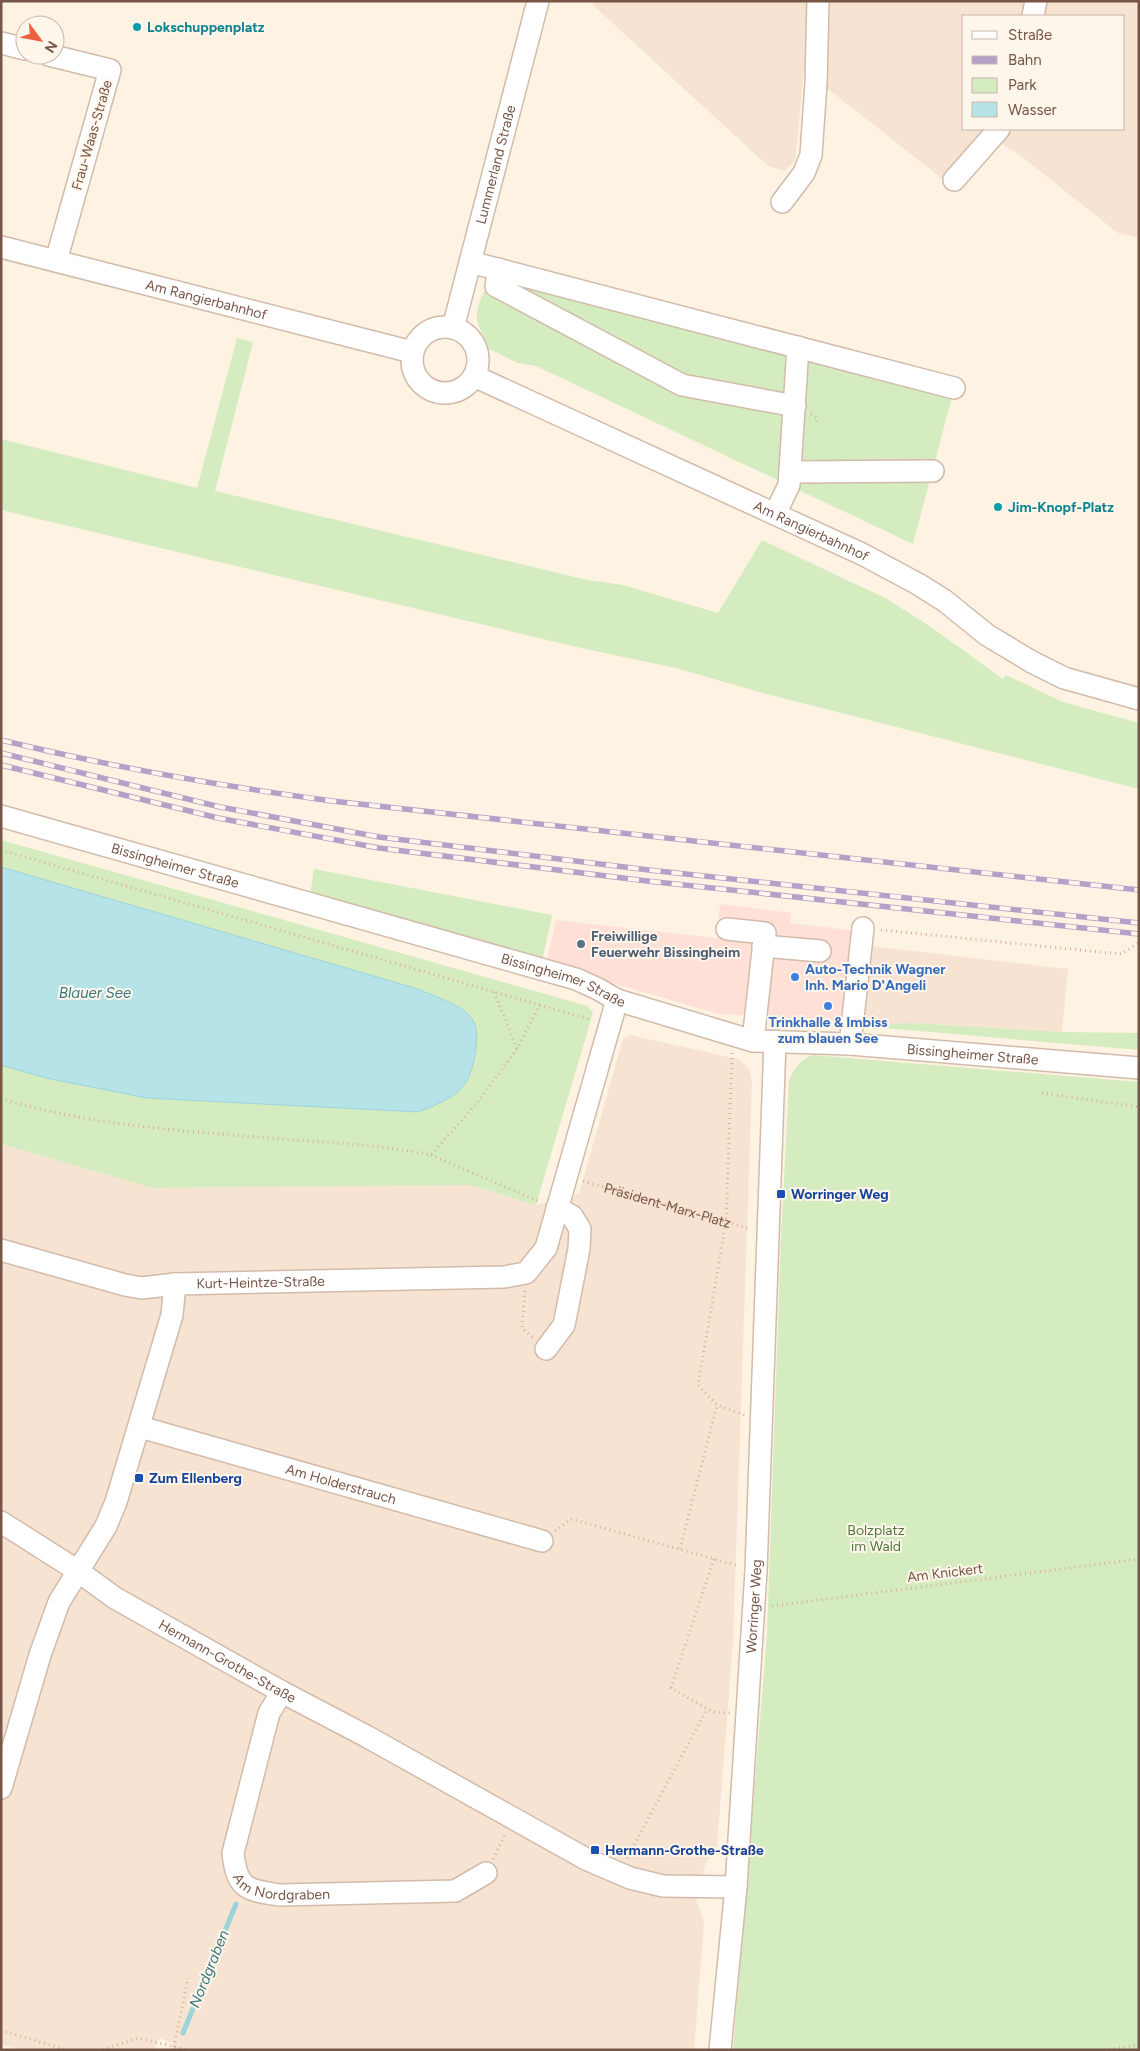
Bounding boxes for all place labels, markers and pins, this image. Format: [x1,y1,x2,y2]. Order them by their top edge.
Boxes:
place label: Lokschuppenplatz [147,19,265,36]
marker: Lokschuppenplatz [131,21,143,33]
place label: Jim-Knopf-Platz [1008,499,1114,516]
marker: Jim-Knopf-Platz [992,501,1004,513]
place label: Freiwillige Feuerwehr Bissingheim [591,928,740,961]
marker: Freiwillige Feuerwehr Bissingheim [575,938,587,950]
place label: Auto-Technik Wagner Inh. Mario D'Angeli [805,961,946,994]
marker: Auto-Technik Wagner Inh. Mario D'Angeli [789,971,801,983]
marker: Trinkhalle & Imbiss zum blauen See [822,1000,834,1012]
place label: Trinkhalle & Imbiss zum blauen See [768,1014,888,1047]
place label: Worringer Weg [791,1186,889,1203]
marker: Worringer Weg [775,1188,787,1200]
place label: Zum Ellenberg [149,1470,242,1487]
marker: Zum Ellenberg [133,1472,145,1484]
place label: Hermann-Grothe-Straße [605,1842,764,1859]
marker: Hermann-Grothe-Straße [589,1844,601,1856]

